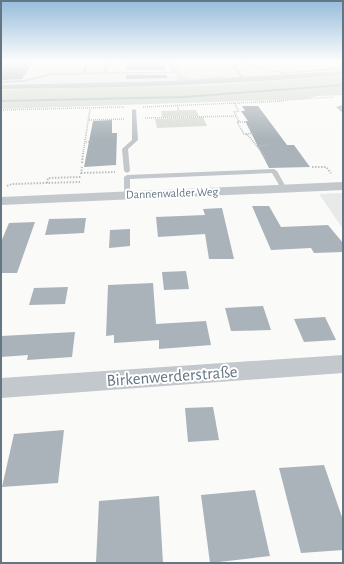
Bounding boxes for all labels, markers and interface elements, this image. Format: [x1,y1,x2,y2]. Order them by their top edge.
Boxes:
street label: Dannenwalder Weg [126,185,219,201]
street label: Birkenwerderstraße [106,363,238,389]

